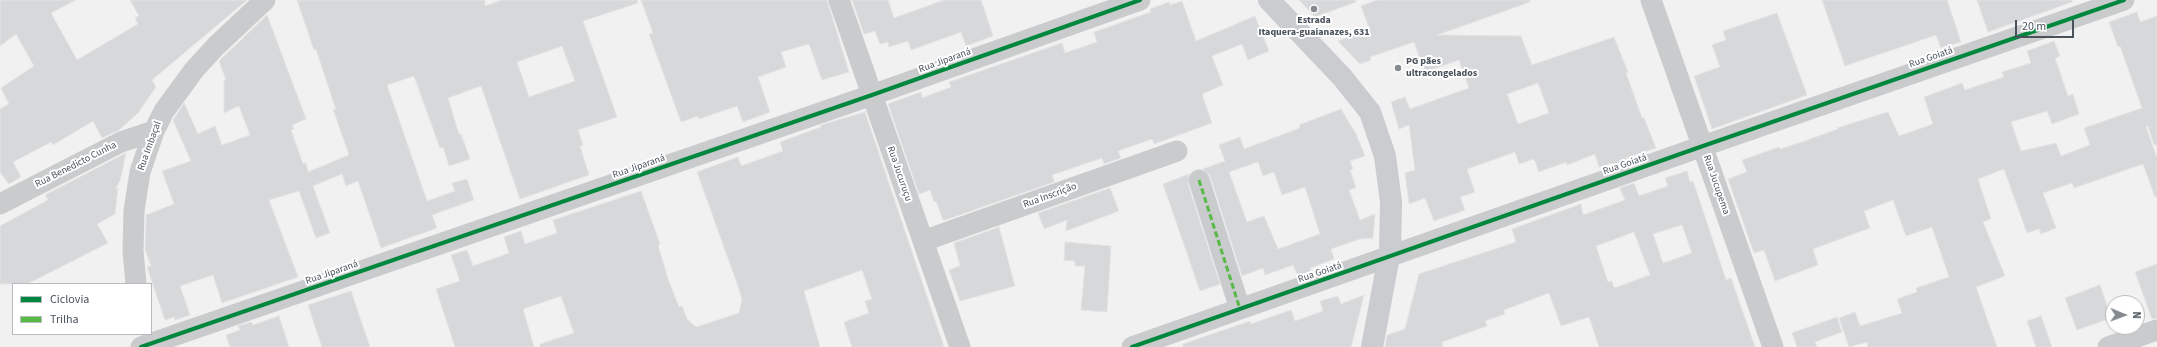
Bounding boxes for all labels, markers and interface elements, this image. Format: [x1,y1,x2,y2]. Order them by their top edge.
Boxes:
marker: Estrada Itaquera-guaianazes, 631 [1309,4,1319,14]
scale bar [2017,12,2076,38]
place label: Estrada Itaquera-guaianazes, 631 [1258,15,1370,38]
text: 20 m [2022,18,2046,35]
street label: Rua Goiatá [1908,45,1954,71]
street label: Rua Jiparaná [917,46,973,76]
place label: PG pães ultracongelados [1406,56,1477,80]
marker: PG pães ultracongelados [1393,63,1403,73]
street label: Rua Imbaçal [136,120,164,172]
street label: Rua Benedicto Cunha [33,139,119,191]
street label: Rua Jucuruçu [884,145,914,203]
street label: Rua Jiparaná [611,152,667,182]
street label: Rua Goiatá [1602,152,1648,178]
street label: Rua Jucupema [1700,154,1732,216]
street label: Rua Inscrição [1022,181,1078,211]
street label: Rua Jiparaná [304,258,360,288]
street label: Rua Goiatá [1297,260,1343,286]
legend [12,283,152,335]
text: Ciclovia [50,291,89,308]
north arrow [2105,295,2145,335]
text: Trilha [50,311,79,328]
text: N [2129,311,2144,319]

